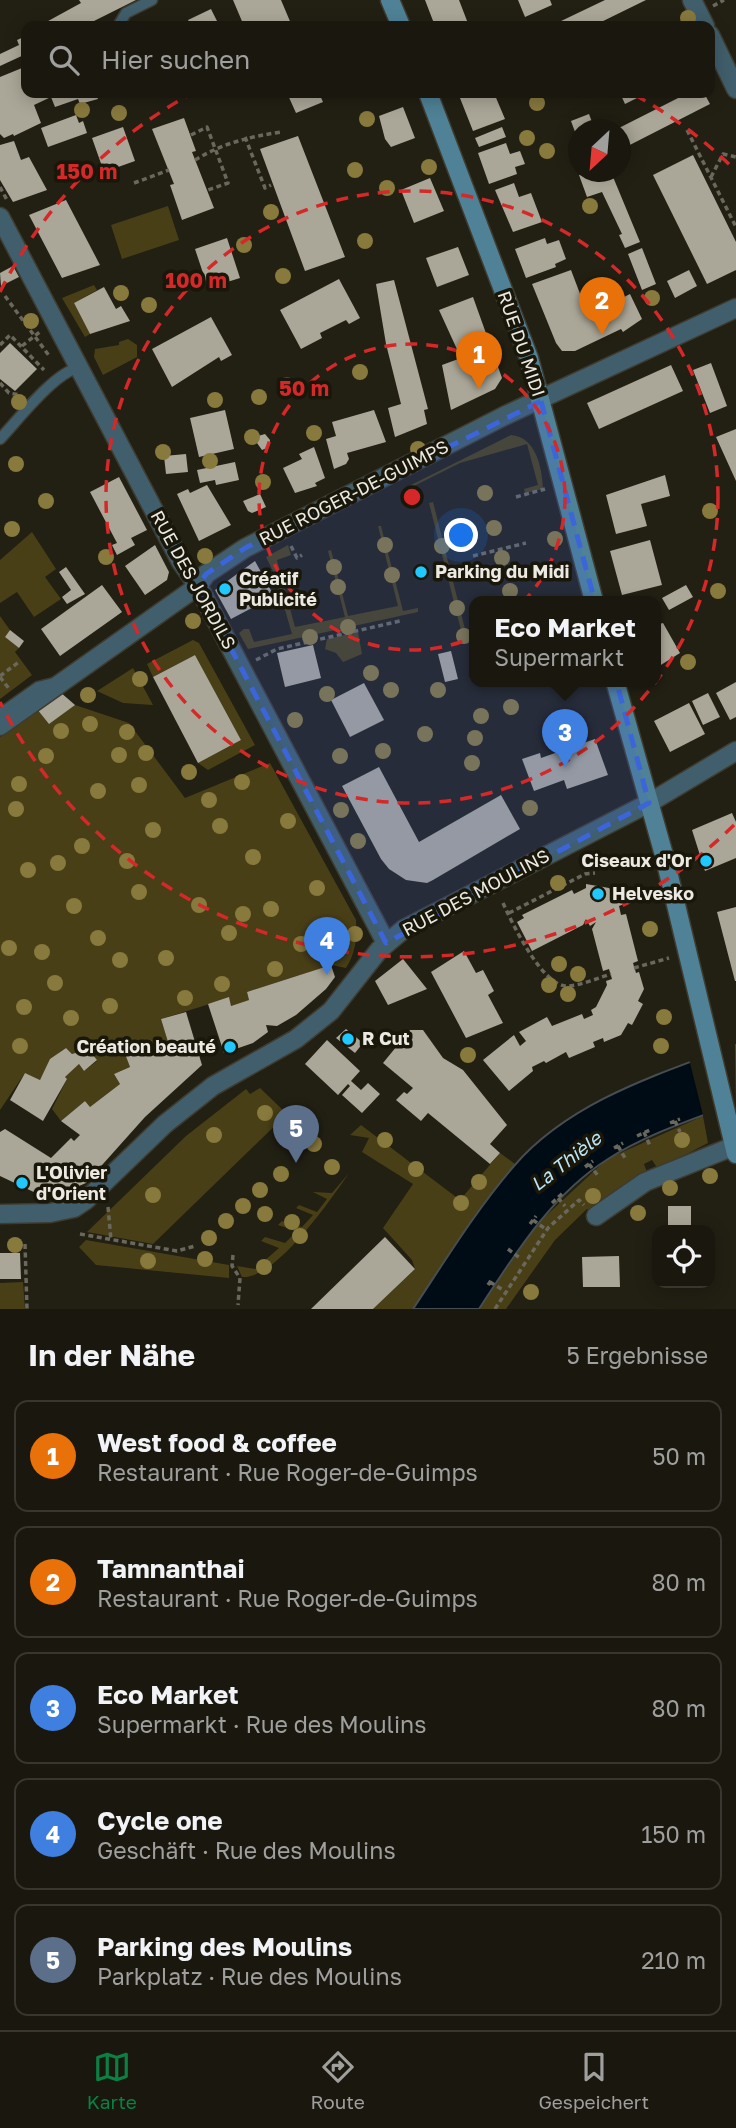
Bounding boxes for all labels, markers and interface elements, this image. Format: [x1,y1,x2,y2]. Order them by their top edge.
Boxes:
search box [21,21,715,98]
icon: search [45,41,83,79]
text: Hier suchen [101,44,250,75]
north arrow [568,119,631,182]
text: 150 m [57,158,117,184]
text: 100 m [165,267,227,293]
pin: 2 [579,277,625,335]
street label: RUE DU MIDI [494,288,550,399]
pin: 1 [456,331,502,389]
text: 50 m [279,375,329,401]
street label: RUE ROGER-DE-GUIMPS [255,435,452,550]
centre of rings [400,485,424,509]
street label: RUE DES JORDILS [147,506,241,653]
your location [444,518,478,552]
place label: Parking du Midi [435,560,569,582]
marker: Parking du Midi [413,564,429,580]
place label: Créatif Publicité [239,567,317,610]
marker: Créatif Publicité [217,581,233,597]
popup [469,596,661,687]
text: Eco Market [494,612,636,643]
text: Supermarkt [494,643,624,671]
pin: 3 [542,709,588,767]
street label: RUE DES MOULINS [398,844,553,940]
place label: Ciseaux d'Or [581,849,692,871]
marker: Ciseaux d'Or [698,853,714,869]
place label: Helvesko [612,882,694,904]
marker: Helvesko [590,886,606,902]
pin: 4 [304,917,350,975]
place label: R Cut [362,1027,410,1049]
marker: R Cut [340,1031,356,1047]
place label: Création beauté [76,1035,216,1057]
marker: Création beauté [222,1039,238,1055]
pin: 5 [273,1105,319,1163]
water label: La Thièle [526,1125,607,1195]
place label: L'Olivier d'Orient [36,1161,107,1204]
marker: L'Olivier d'Orient [14,1175,30,1191]
map controls [652,1225,715,1288]
button: locate [652,1225,715,1288]
text: In der Nähe [28,1337,195,1373]
text: 5 Ergebnisse [566,1341,708,1369]
text: West food & coffee [97,1427,337,1458]
text: 1 [47,1442,59,1470]
text: 50 m [652,1442,706,1470]
text: Restaurant · Rue Roger-de-Guimps [97,1458,478,1486]
text: Tamnanthai [97,1553,245,1584]
text: 2 [46,1568,60,1596]
text: 80 m [652,1568,706,1596]
text: Restaurant · Rue Roger-de-Guimps [97,1584,478,1612]
text: Eco Market [97,1679,239,1710]
text: 3 [46,1694,60,1722]
text: 80 m [652,1694,706,1722]
text: Supermarkt · Rue des Moulins [97,1710,426,1738]
text: Cycle one [97,1805,223,1836]
text: 4 [46,1820,60,1848]
text: 150 m [641,1820,706,1848]
text: Geschäft · Rue des Moulins [97,1836,396,1864]
text: Parking des Moulins [97,1931,352,1962]
text: 5 [46,1946,60,1974]
text: 210 m [641,1946,706,1974]
text: Parkplatz · Rue des Moulins [97,1962,402,1990]
tab: Karte [87,2048,137,2113]
tab: Route [311,2048,365,2113]
tab: Gespeichert [538,2048,649,2113]

